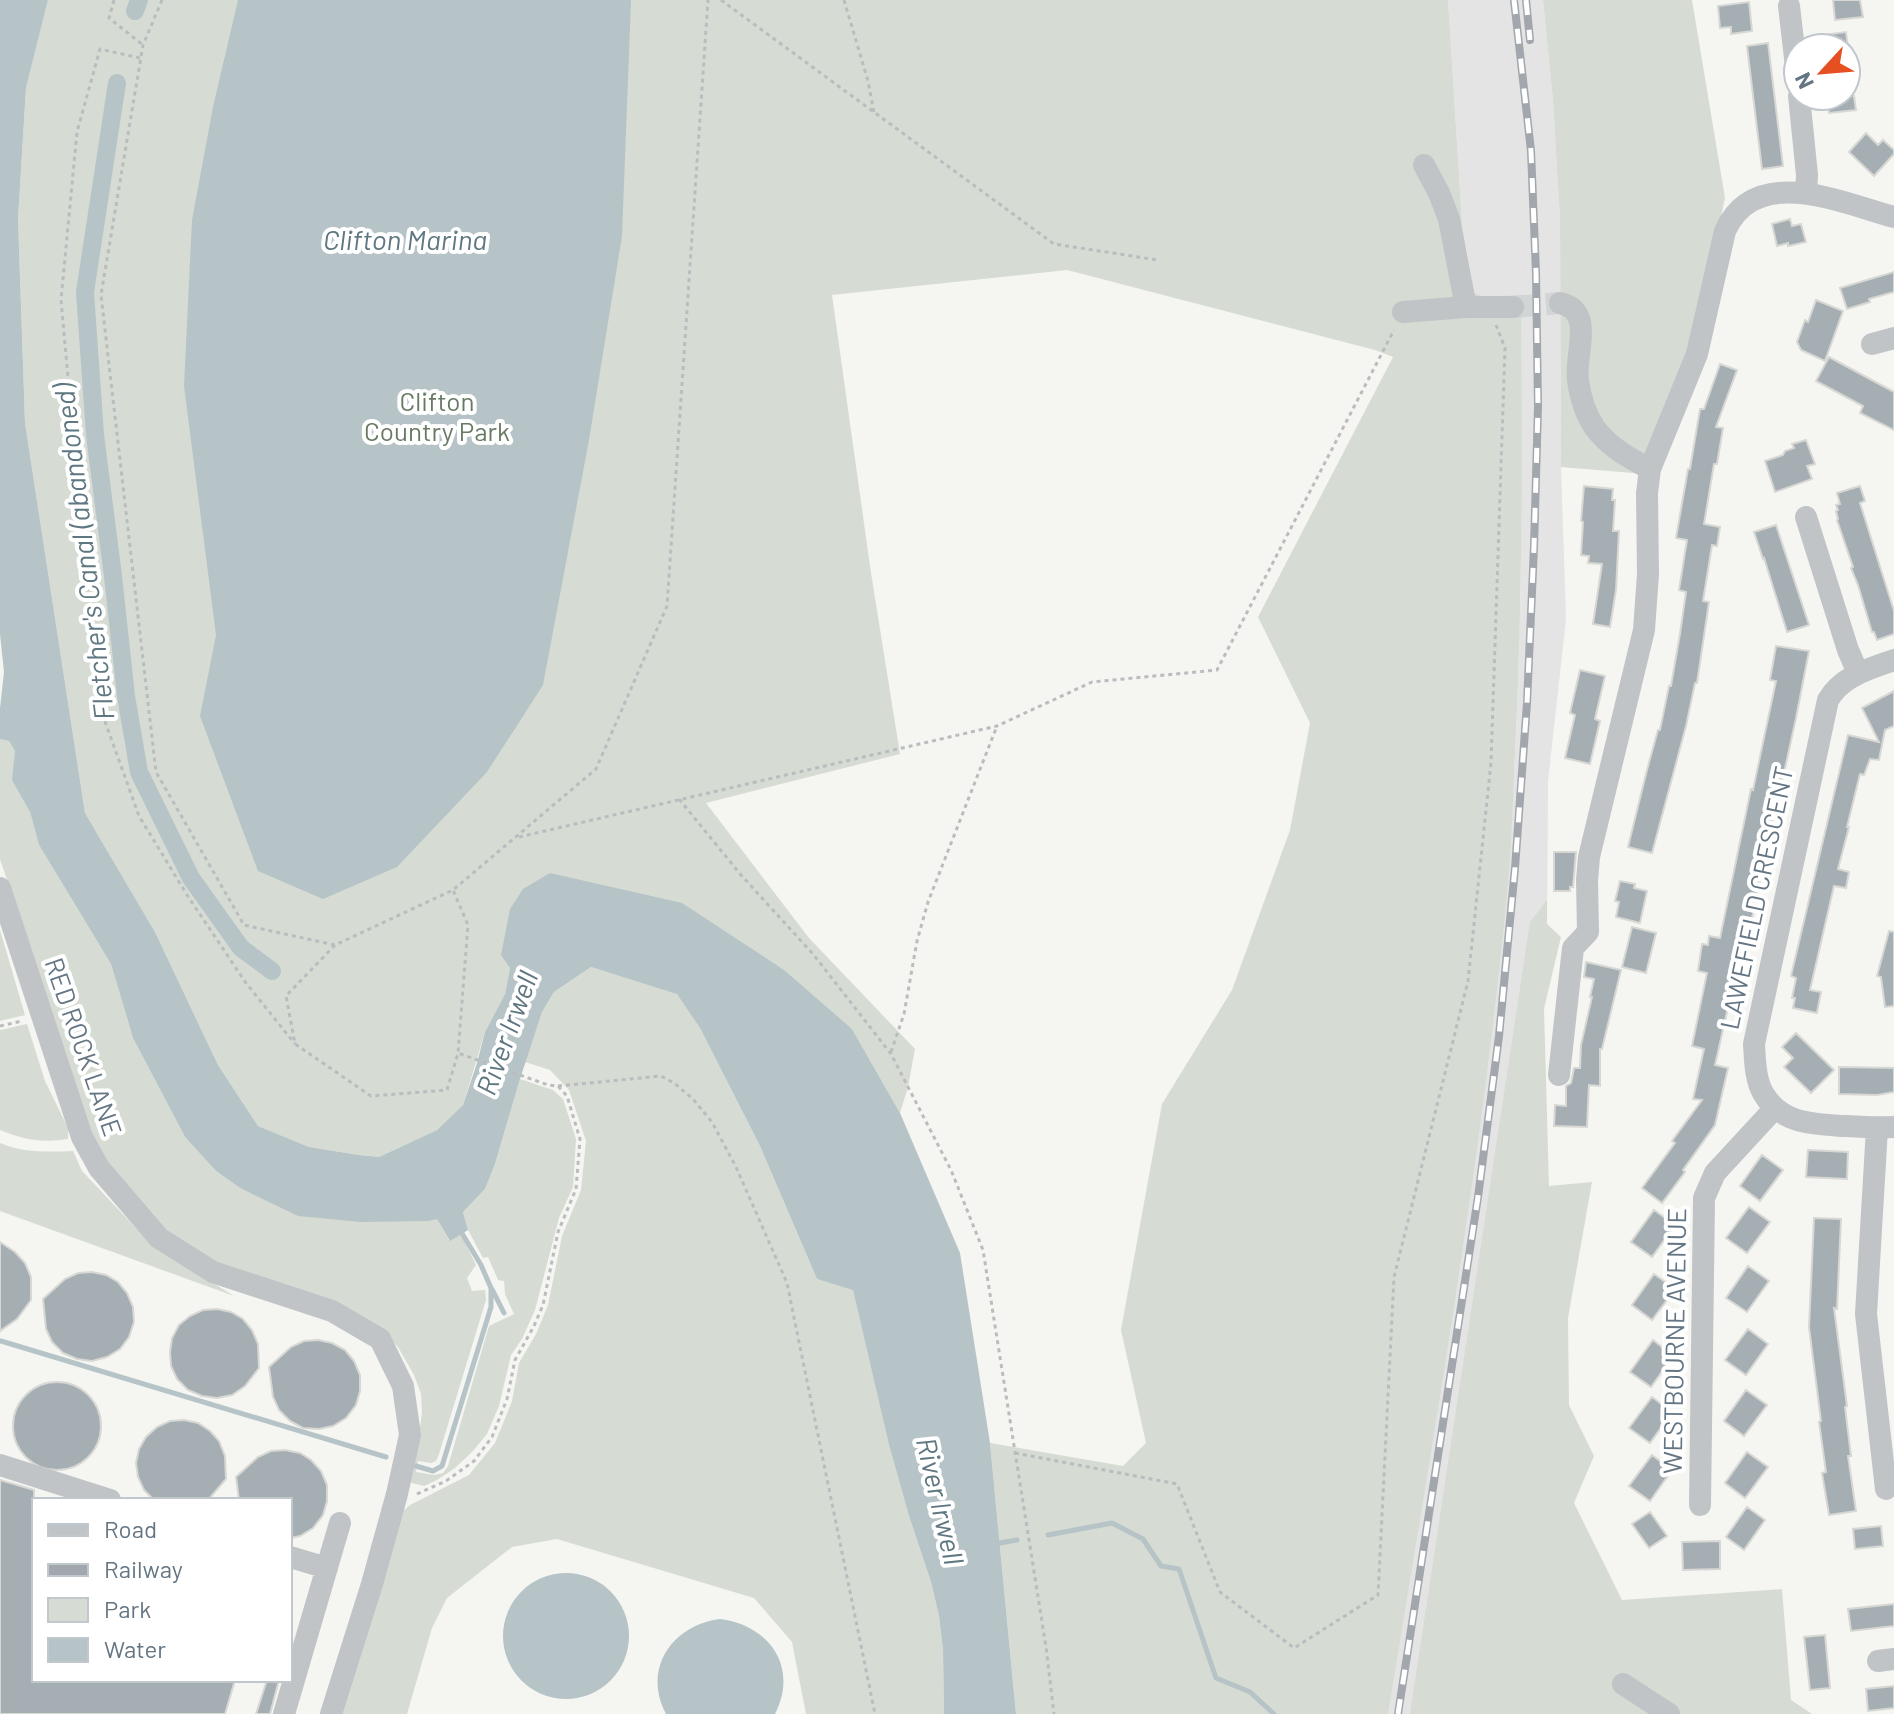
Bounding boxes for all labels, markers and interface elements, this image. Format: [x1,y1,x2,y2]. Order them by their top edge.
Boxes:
north arrow [1782,32,1862,112]
text: N [1788,69,1818,93]
water label: Clifton Marina [323,222,487,256]
water label: Fletcher's Canal (abandoned) [45,380,121,723]
park label: Clifton Country Park [364,385,510,446]
street label: LAWEFIELD CRESCENT [1712,763,1799,1032]
street label: RED ROCK LANE [39,953,129,1140]
water label: River Irwell [468,966,544,1099]
street label: WESTBOURNE AVENUE [1656,1208,1691,1474]
water label: River Irwell [910,1434,972,1568]
legend [32,1498,292,1682]
text: Road [104,1514,157,1543]
text: Railway [104,1554,183,1583]
text: Park [104,1594,151,1623]
text: Water [104,1634,166,1663]

